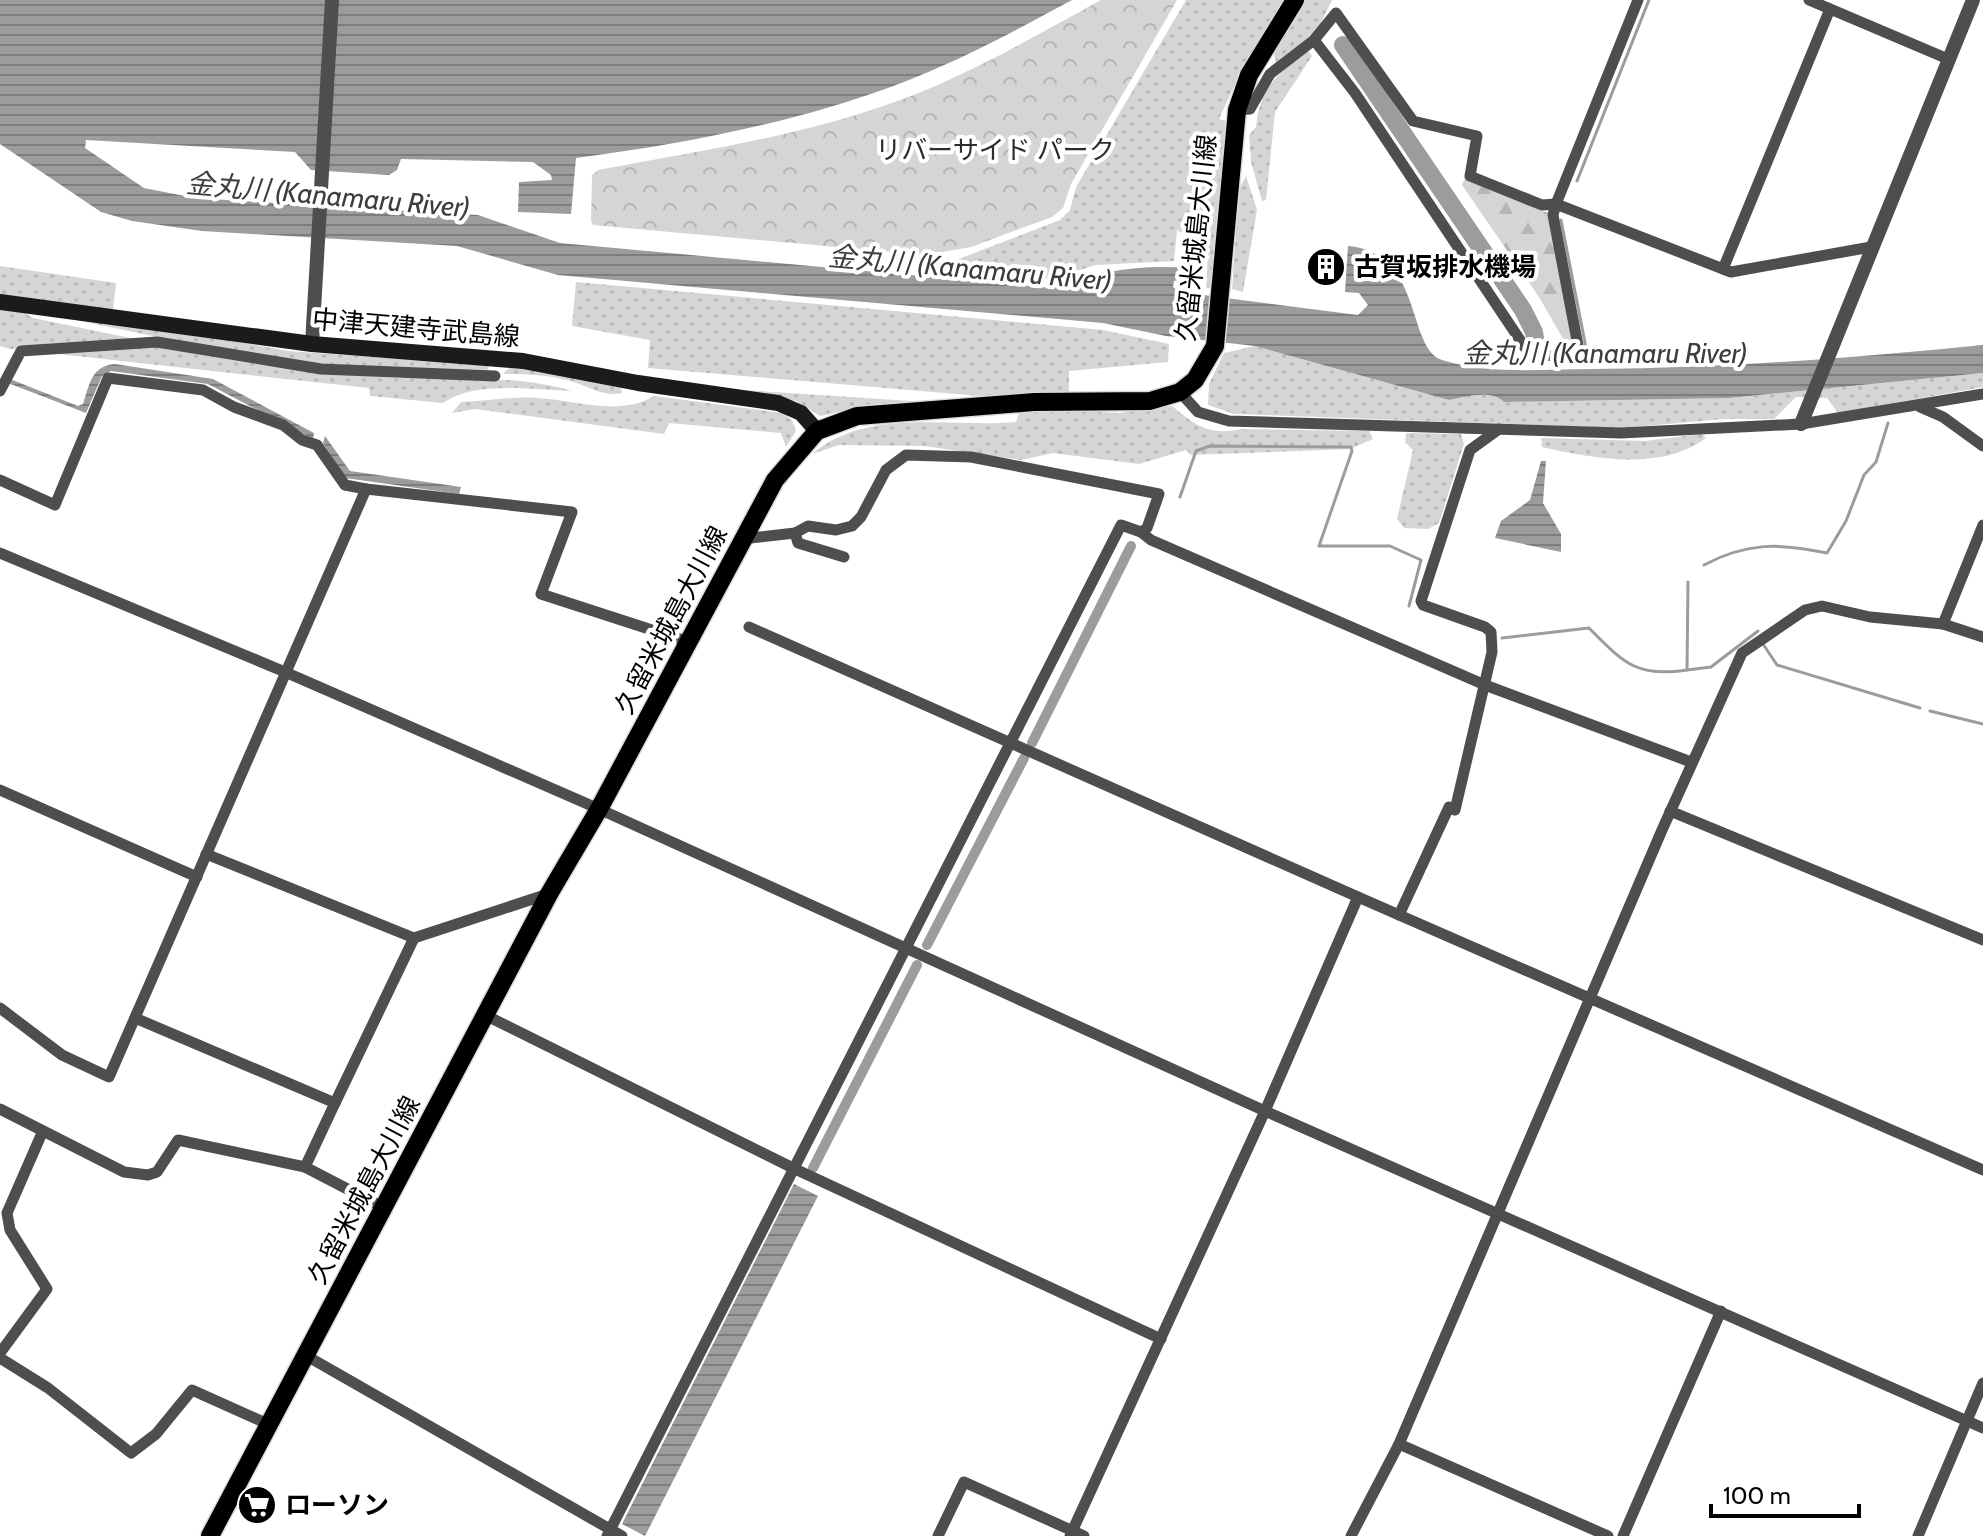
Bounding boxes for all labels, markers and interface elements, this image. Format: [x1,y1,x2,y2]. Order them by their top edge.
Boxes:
street label: 久留米城島大川線 [1169,133,1223,343]
park label: リバーサイド パーク [875,134,1115,166]
water label: 金丸川 (Kanamaru River) [185,166,471,224]
water label: 金丸川 (Kanamaru River) [827,239,1113,297]
building icon: 古賀坂排水機場 [1305,246,1347,288]
place label: 古賀坂排水機場 [1354,251,1536,283]
street label: 中津天建寺武島線 [311,303,521,353]
water label: 金丸川 (Kanamaru River) [1463,336,1747,370]
street label: 久留米城島大川線 [608,521,734,719]
street label: 久留米城島大川線 [301,1091,427,1289]
scale bar [1711,1468,1859,1518]
text: 100 m [1723,1481,1791,1510]
supermarket icon: ローソン [236,1484,278,1526]
place label: ローソン [285,1489,389,1521]

